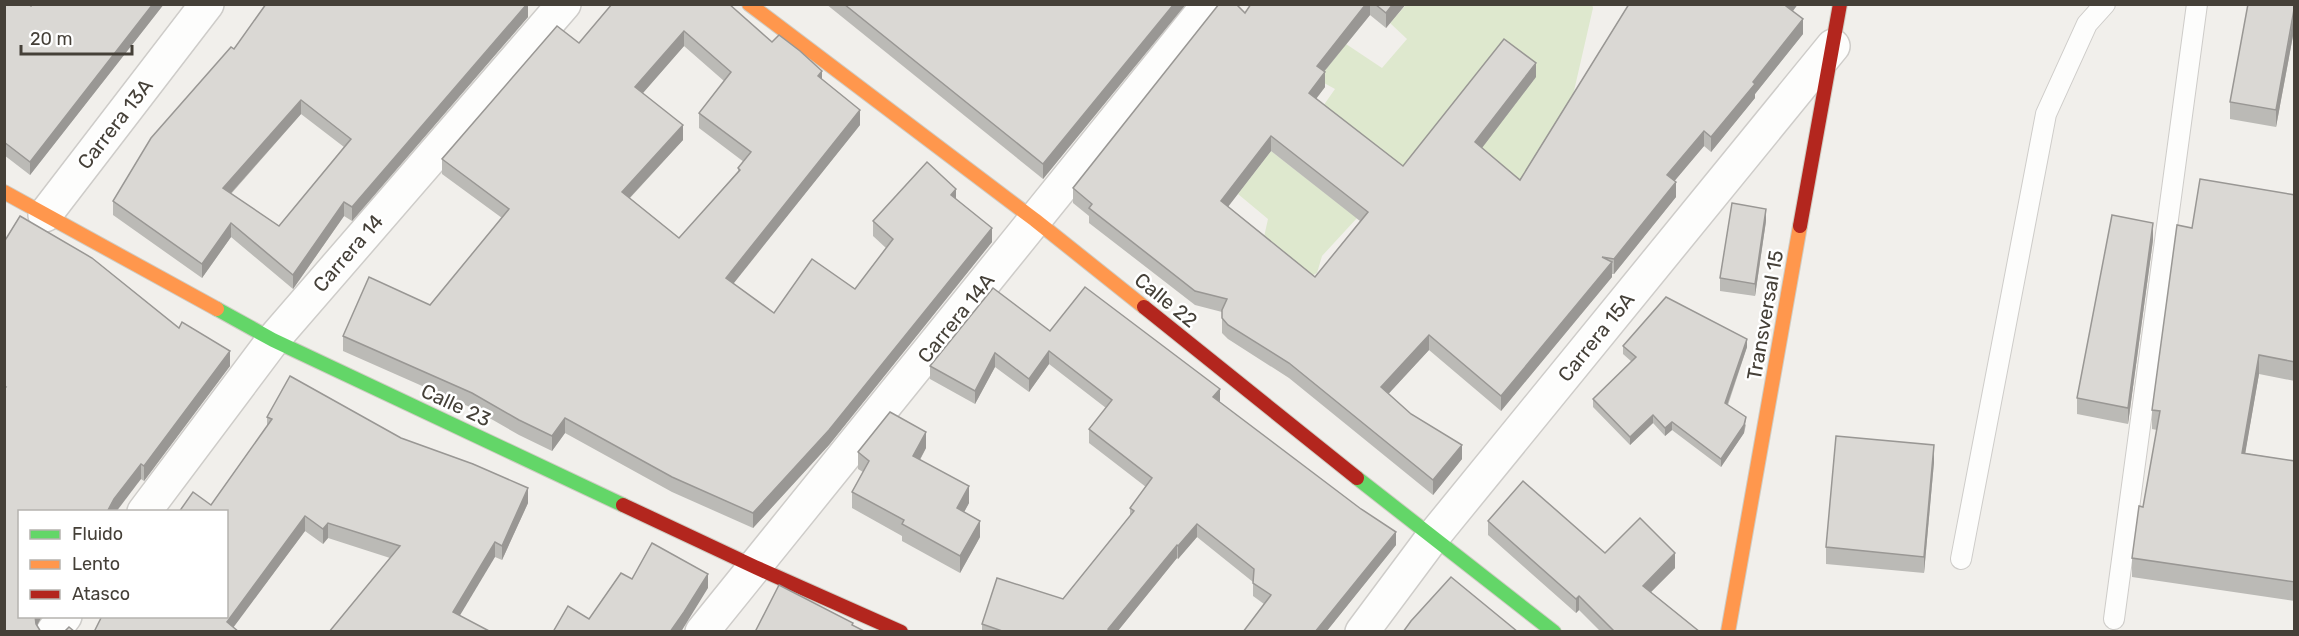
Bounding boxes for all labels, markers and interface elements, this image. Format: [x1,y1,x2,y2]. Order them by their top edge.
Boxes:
scale bar [21,18,132,56]
text: 20 m [30,28,72,50]
street label: Carrera 13A [72,74,158,174]
street label: Carrera 14 [308,209,388,297]
street label: Transversal 15 [1742,248,1788,382]
street label: Calle 22 [1130,267,1202,333]
street label: Carrera 14A [913,268,999,368]
street label: Carrera 15A [1553,288,1639,386]
street label: Calle 23 [417,378,495,432]
legend [18,510,228,618]
text: Fluido [72,523,123,545]
text: Lento [72,553,120,575]
text: Atasco [72,583,130,605]

